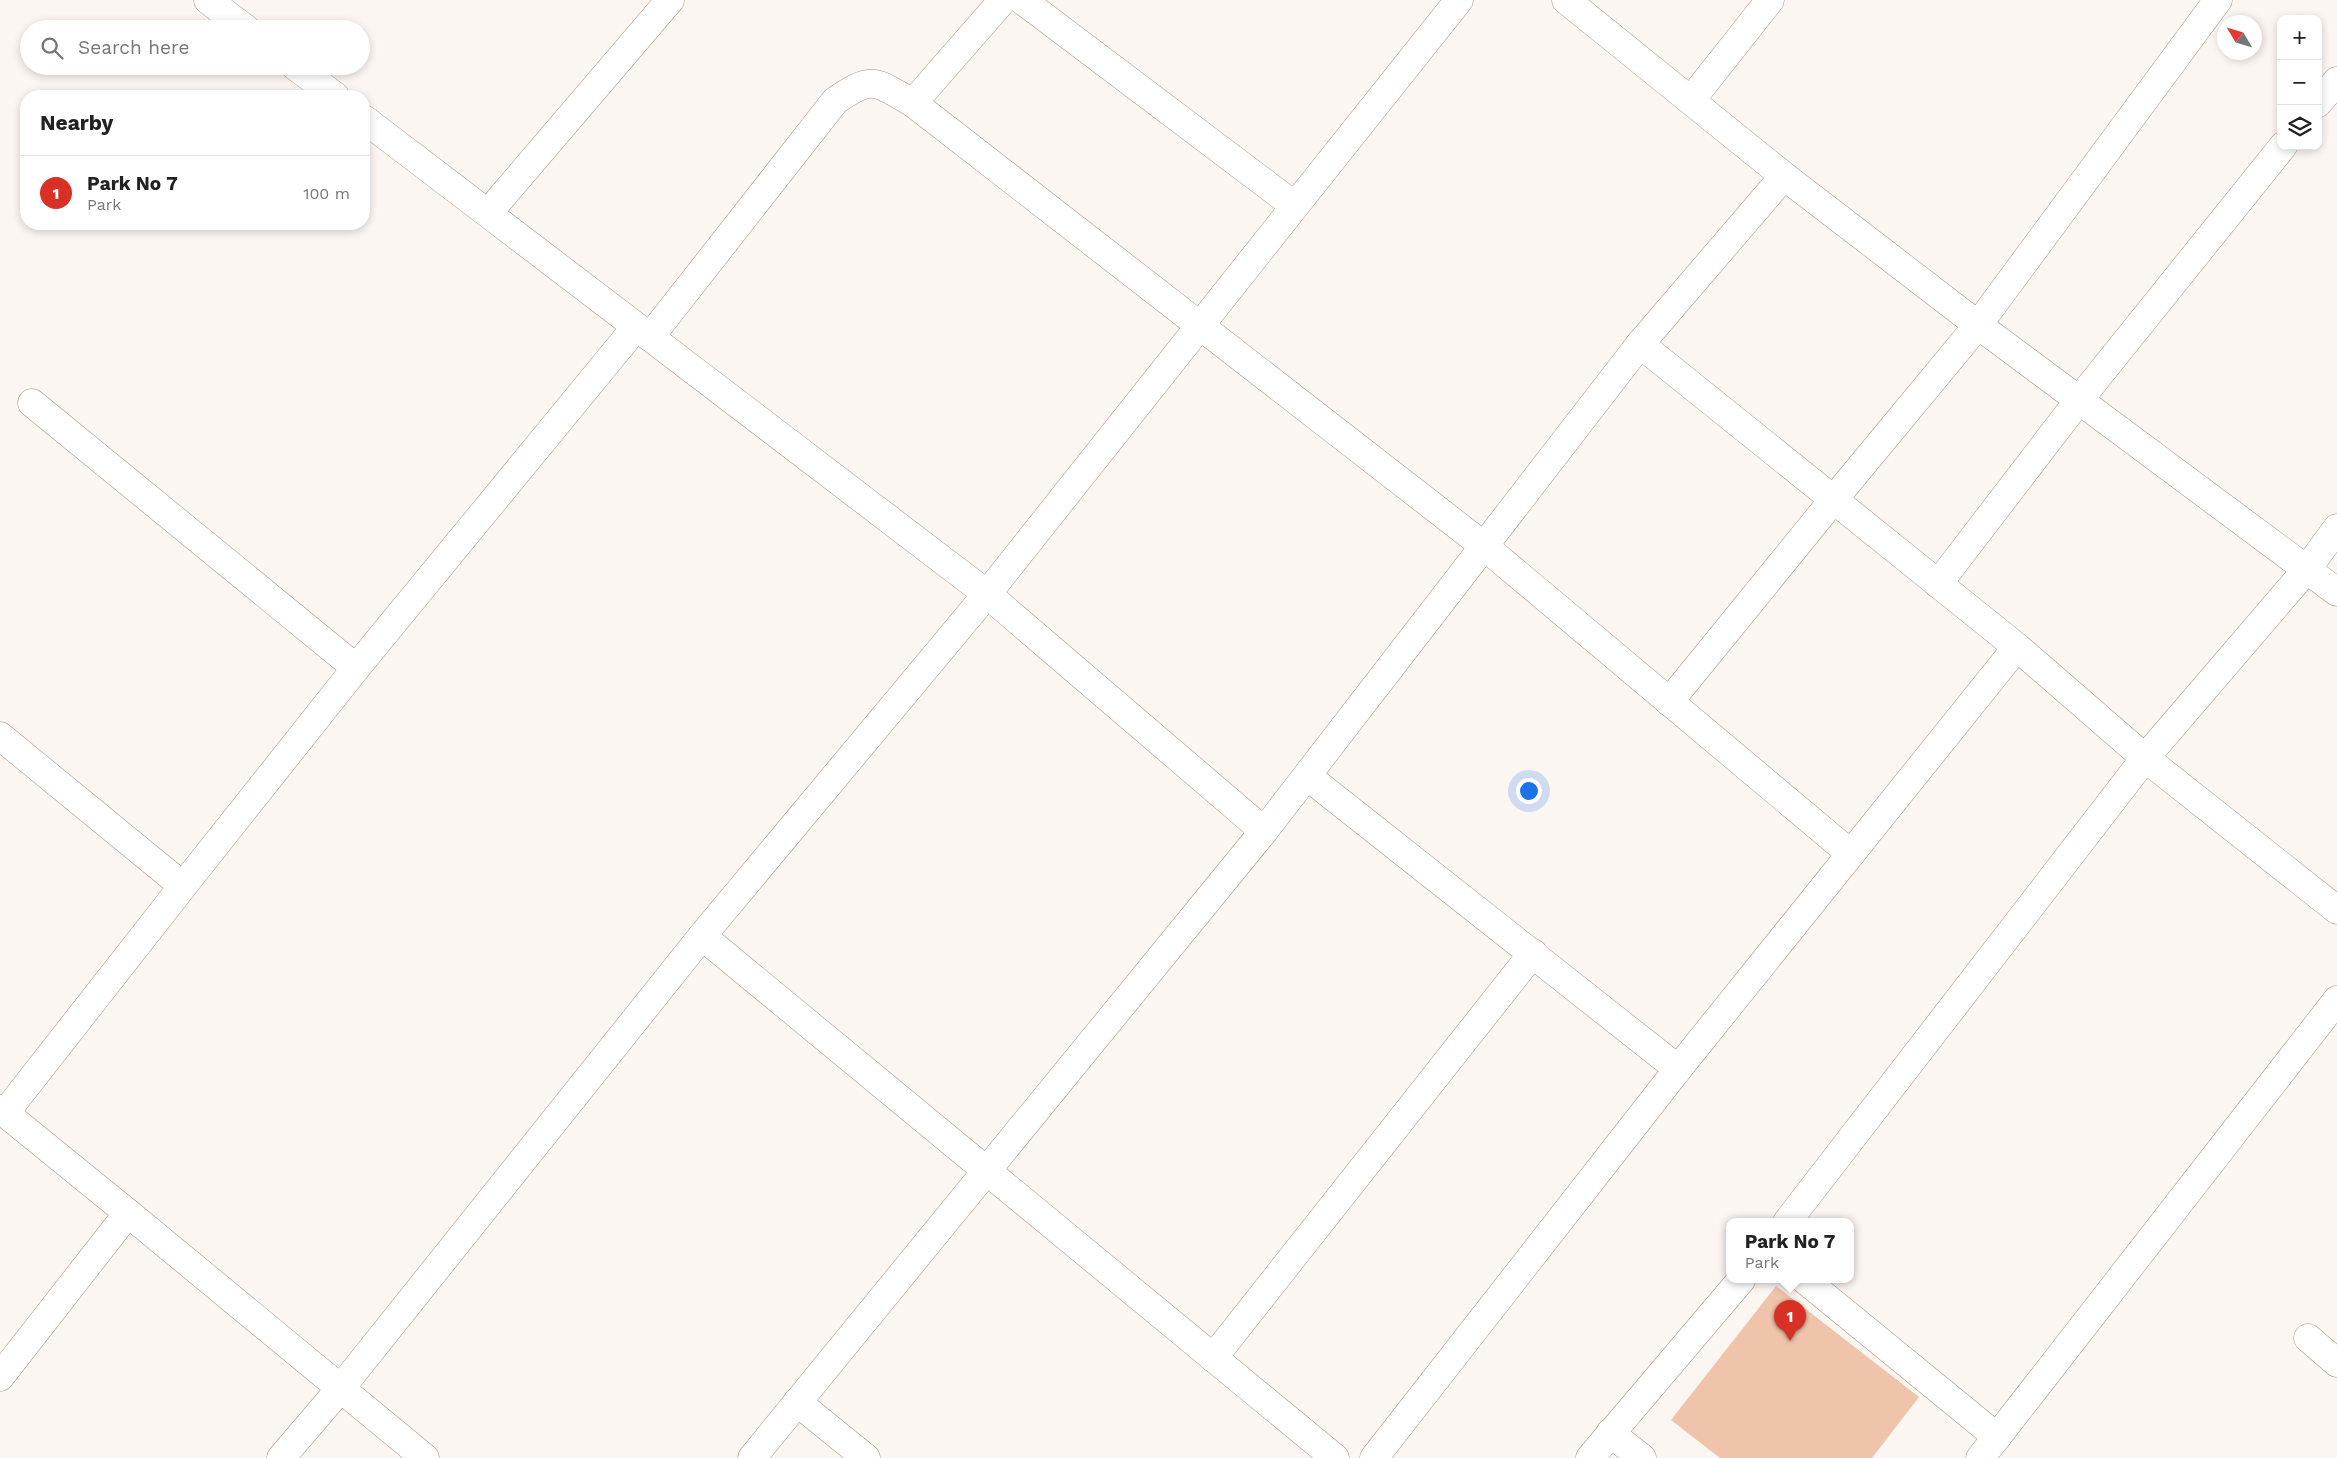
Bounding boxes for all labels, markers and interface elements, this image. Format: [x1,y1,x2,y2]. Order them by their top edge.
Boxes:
north arrow [2217,15,2262,60]
map controls [2277,15,2322,150]
button: + [2277,15,2322,60]
search box [20,20,370,75]
icon: search [38,34,66,62]
text: Search here [78,36,189,59]
button: − [2277,60,2322,105]
button: layers [2277,105,2322,150]
text: Nearby [40,110,113,135]
text: Park No 7 [87,172,178,195]
text: 1 [53,184,59,203]
text: 100 m [303,184,350,203]
text: Park [87,195,121,214]
your location [1516,778,1542,804]
popup [1726,1218,1854,1283]
text: Park No 7 [1745,1230,1835,1253]
text: Park [1745,1253,1779,1272]
pin: 1 [1774,1300,1806,1341]

